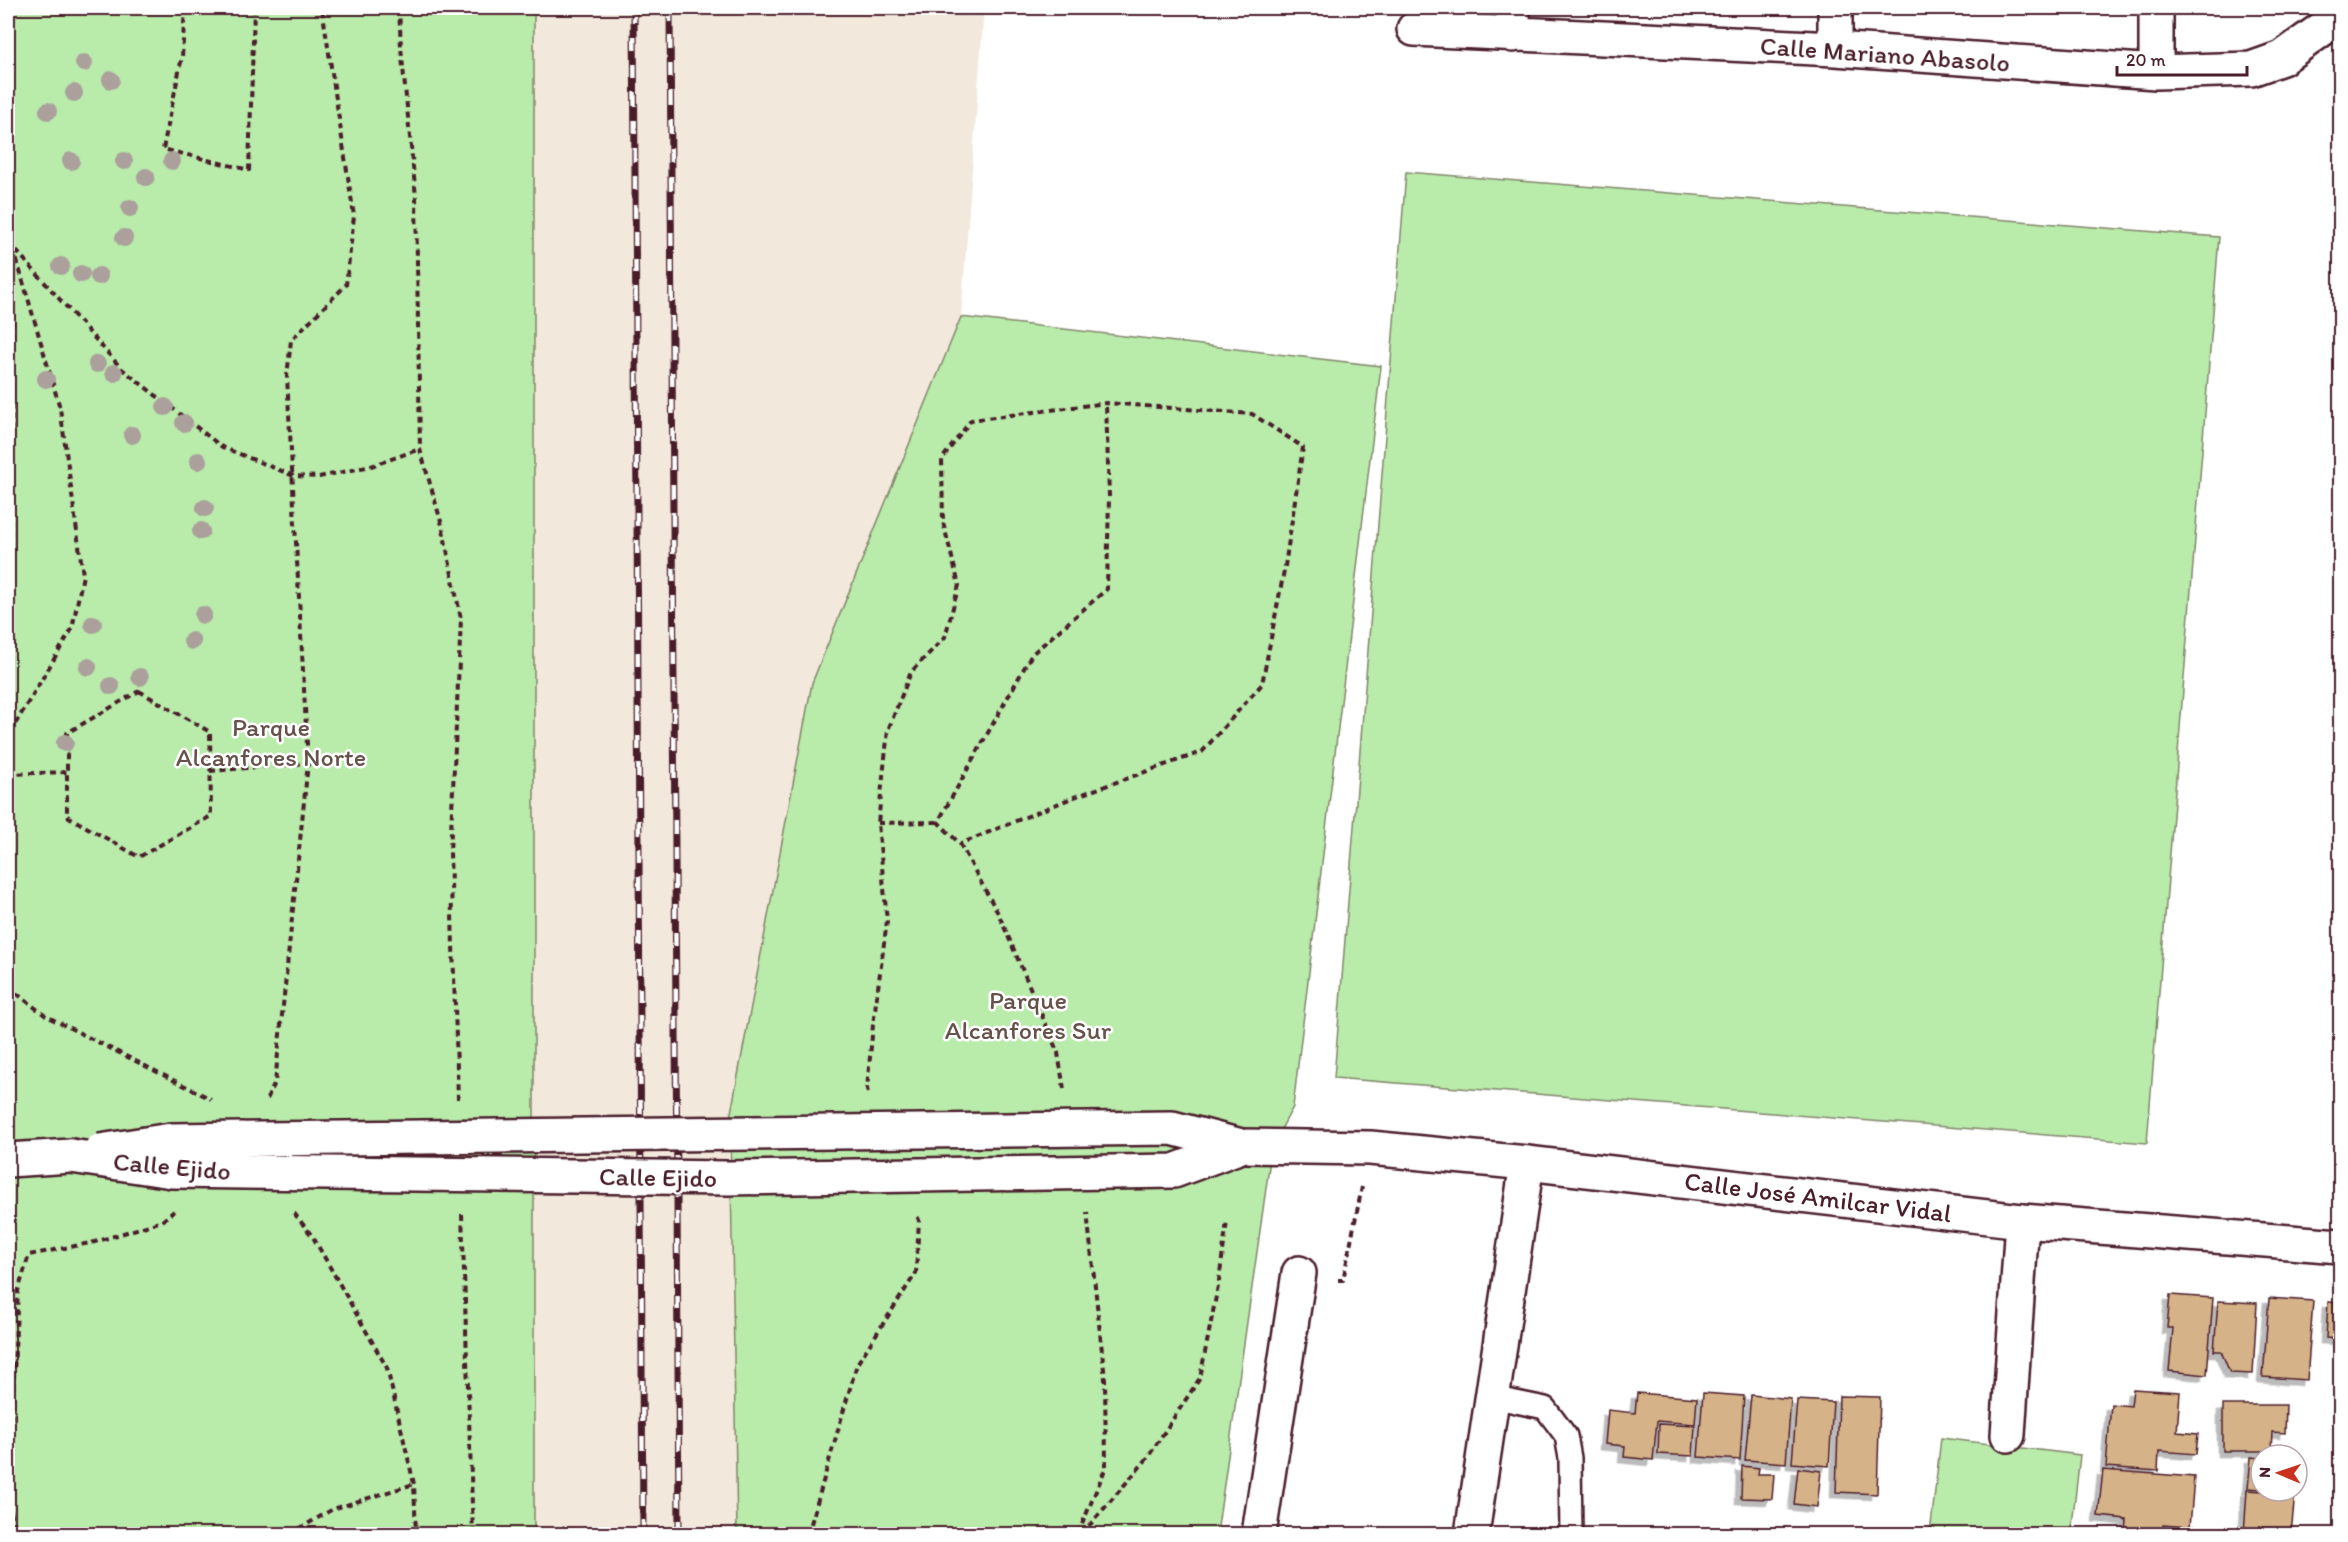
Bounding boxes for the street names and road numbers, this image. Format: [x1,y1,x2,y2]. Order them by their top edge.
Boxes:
street label: Calle Mariano Abasolo [1759,29,2011,79]
street label: Calle Ejido [112,1145,232,1187]
street label: Calle Ejido [599,1160,717,1194]
street label: Calle José Amilcar Vidal [1683,1165,1953,1229]

